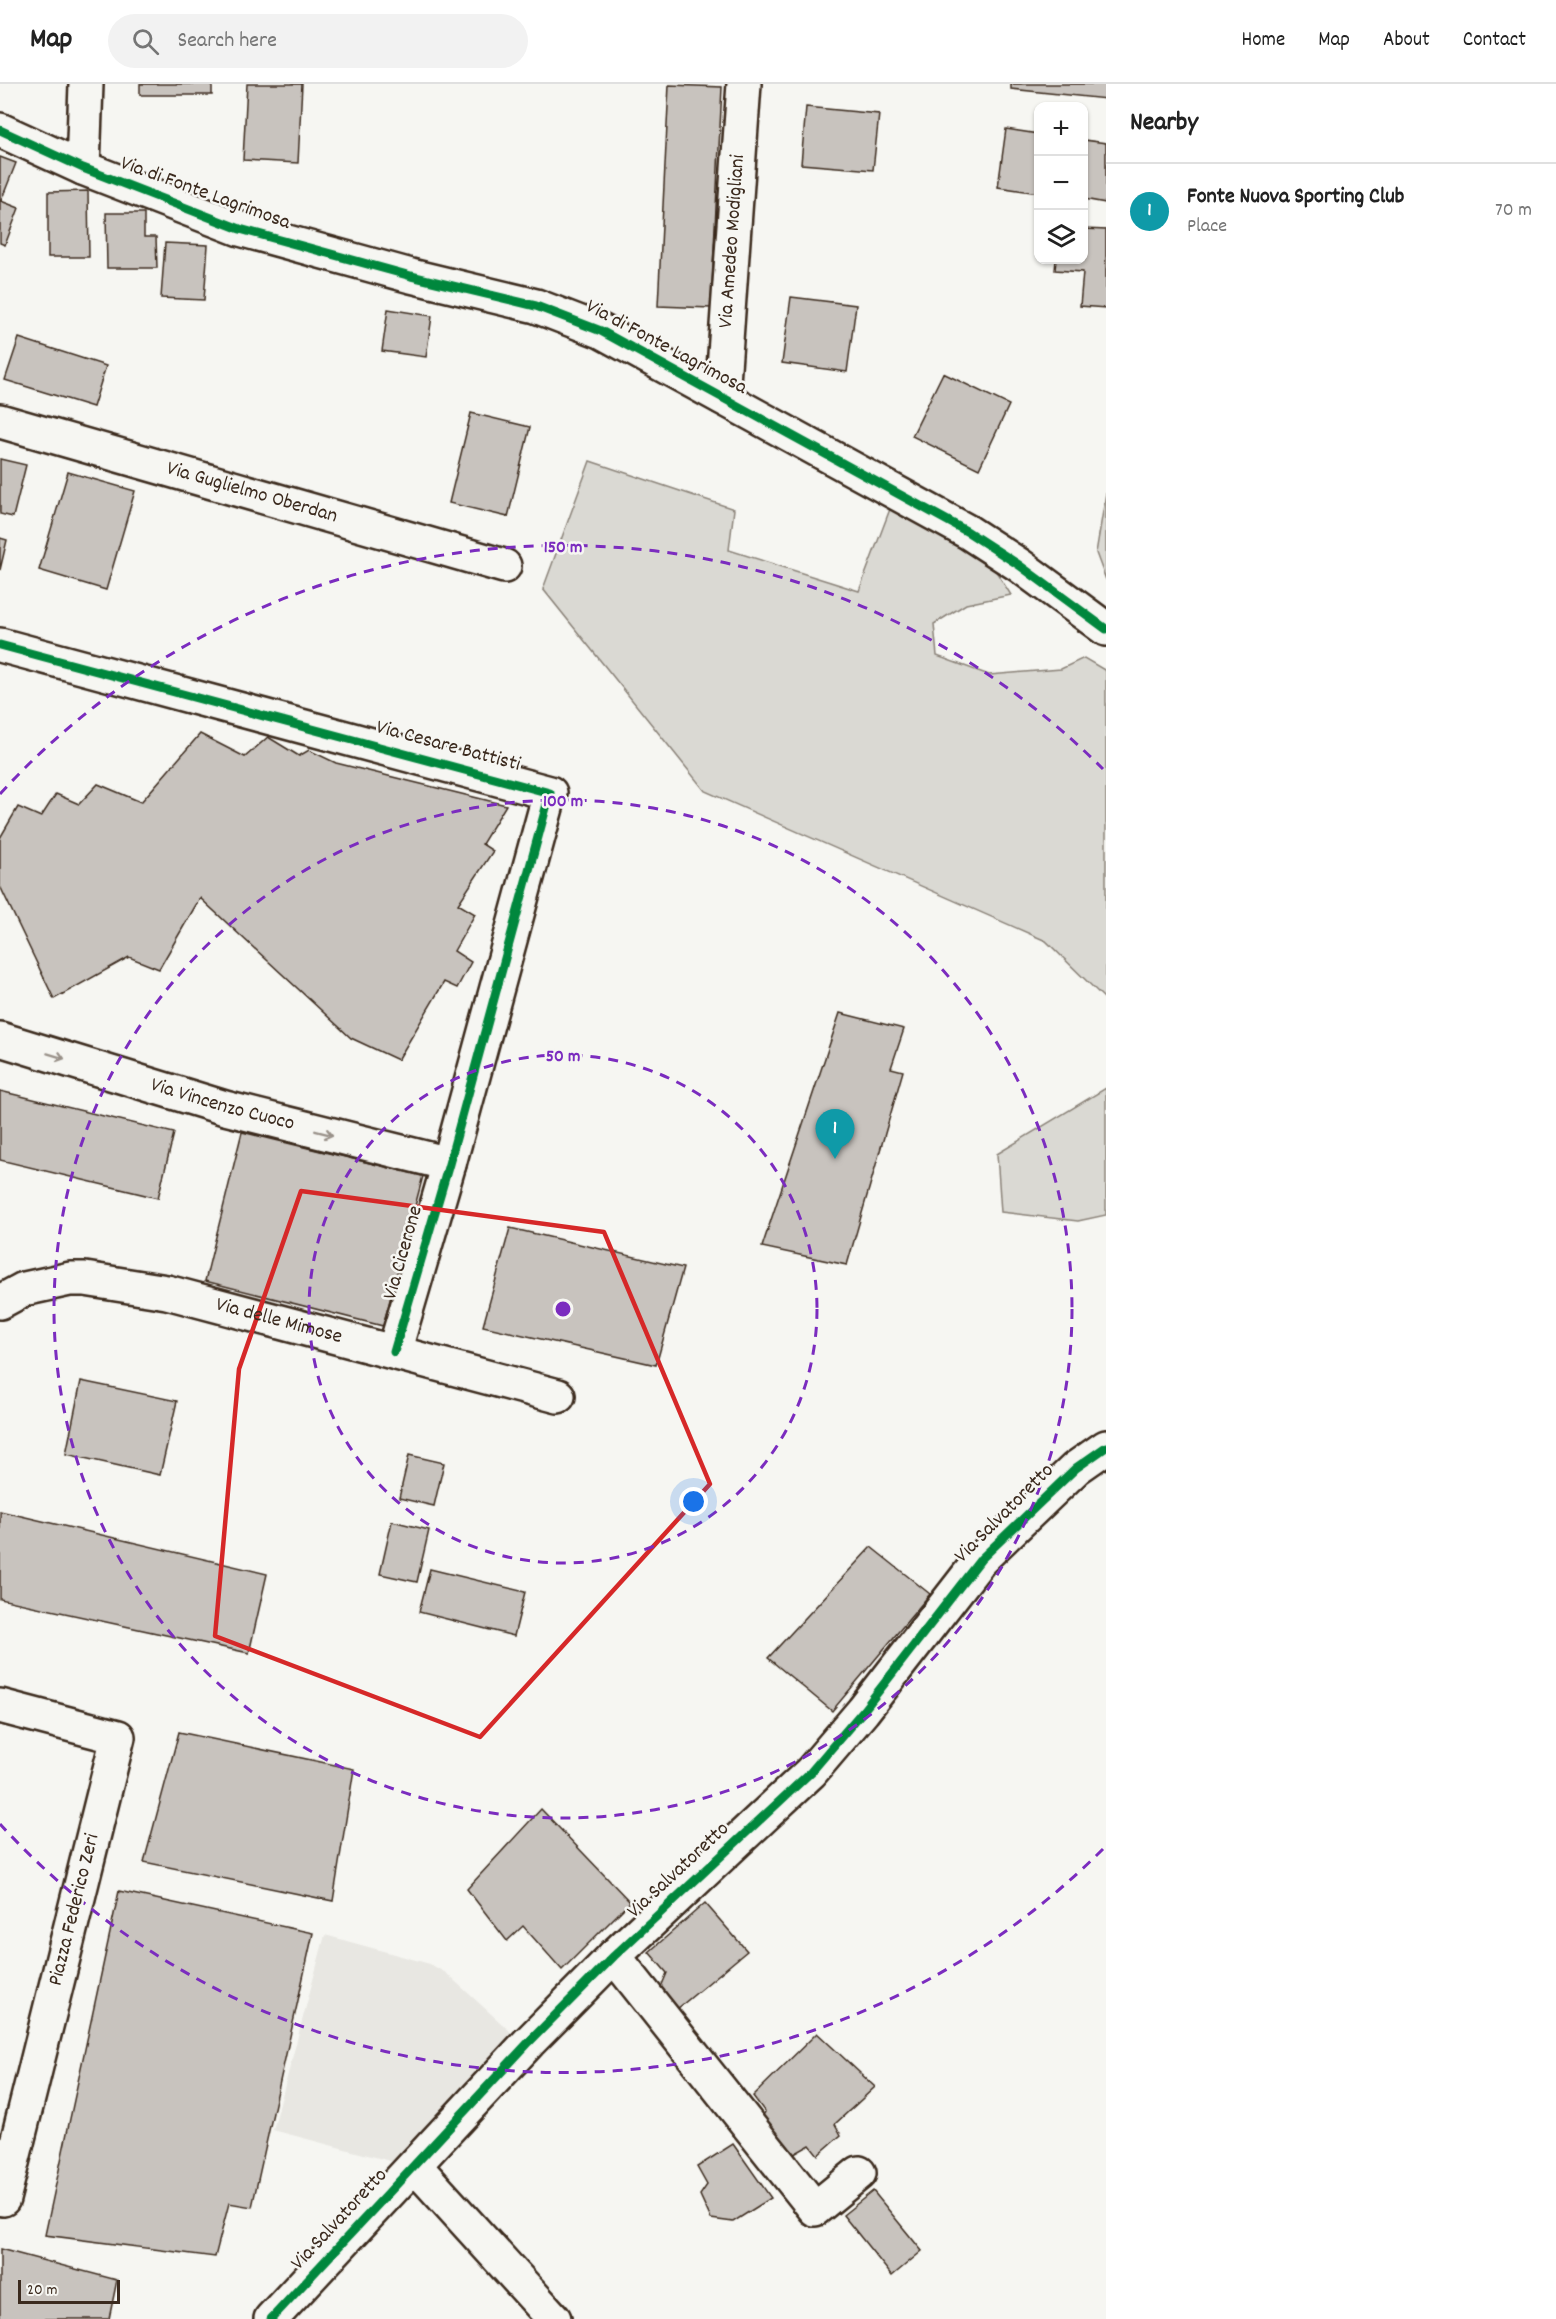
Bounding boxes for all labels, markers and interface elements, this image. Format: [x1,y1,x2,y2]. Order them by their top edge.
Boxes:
search box [108,14,528,68]
text: Map [30,21,72,61]
icon: search [129,25,162,58]
text: Search here [177,26,277,57]
text: Home [1241,26,1285,56]
text: Map [1318,26,1350,56]
text: About [1383,26,1430,56]
text: Contact [1463,26,1526,56]
map controls [1034,102,1088,264]
button: + [1034,102,1088,156]
text: Nearby [1130,105,1198,142]
street label: Via di Fonte Lagrimosa [116,149,295,239]
street label: Via Amedeo Modigliani [712,153,754,329]
button: − [1034,156,1088,210]
text: Fonte Nuova Sporting Club [1187,182,1404,213]
text: 1 [1147,197,1152,225]
text: 70 m [1495,197,1532,225]
button: layers [1034,210,1088,264]
text: Place [1187,213,1227,241]
street label: Via di Fonte Lagrimosa [580,293,753,404]
street label: Via Guglielmo Oberdan [163,455,341,532]
text: 150 m [544,536,582,561]
street label: Via Cesare Battisti [372,713,524,781]
text: 100 m [543,790,583,815]
text: 50 m [546,1045,580,1070]
one-way arrow [46,1051,65,1062]
street label: Via Vincenzo Cuoco [146,1071,297,1140]
pin: 1 [816,1110,854,1159]
one-way arrow [314,1127,333,1139]
street label: Via Cicerone [376,1202,432,1304]
street label: Via delle Mimose [212,1291,345,1353]
centre of rings [553,1299,573,1319]
street label: Via Salvatoretto [948,1457,1062,1571]
your location [679,1487,708,1516]
street label: Via Salvatoretto [621,1816,737,1926]
street label: Piazza Federico Zeri [42,1831,108,1989]
street label: Via Salvatoretto [285,2162,395,2278]
scale bar [18,2277,120,2304]
text: 20 m [27,2279,57,2302]

